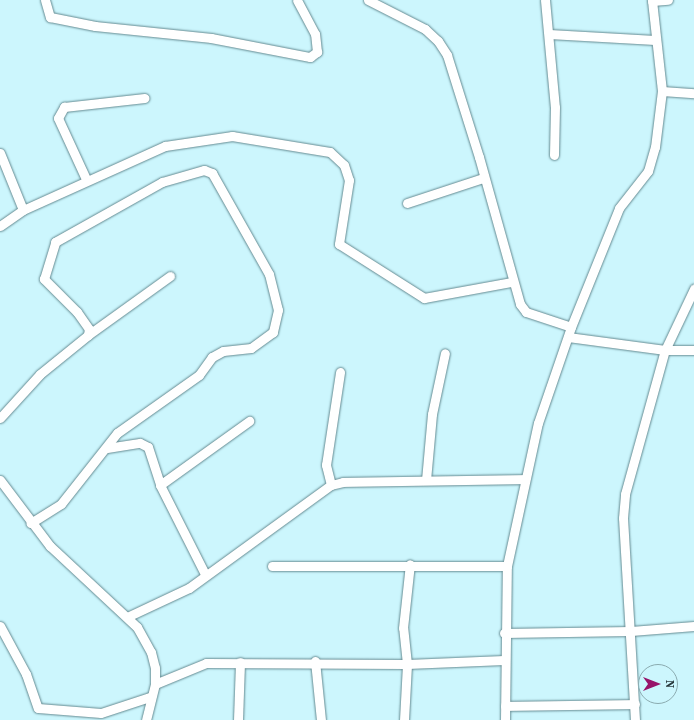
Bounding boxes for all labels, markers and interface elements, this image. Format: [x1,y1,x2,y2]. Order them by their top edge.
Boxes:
north arrow [638,664,678,704]
text: N [662,680,677,688]

